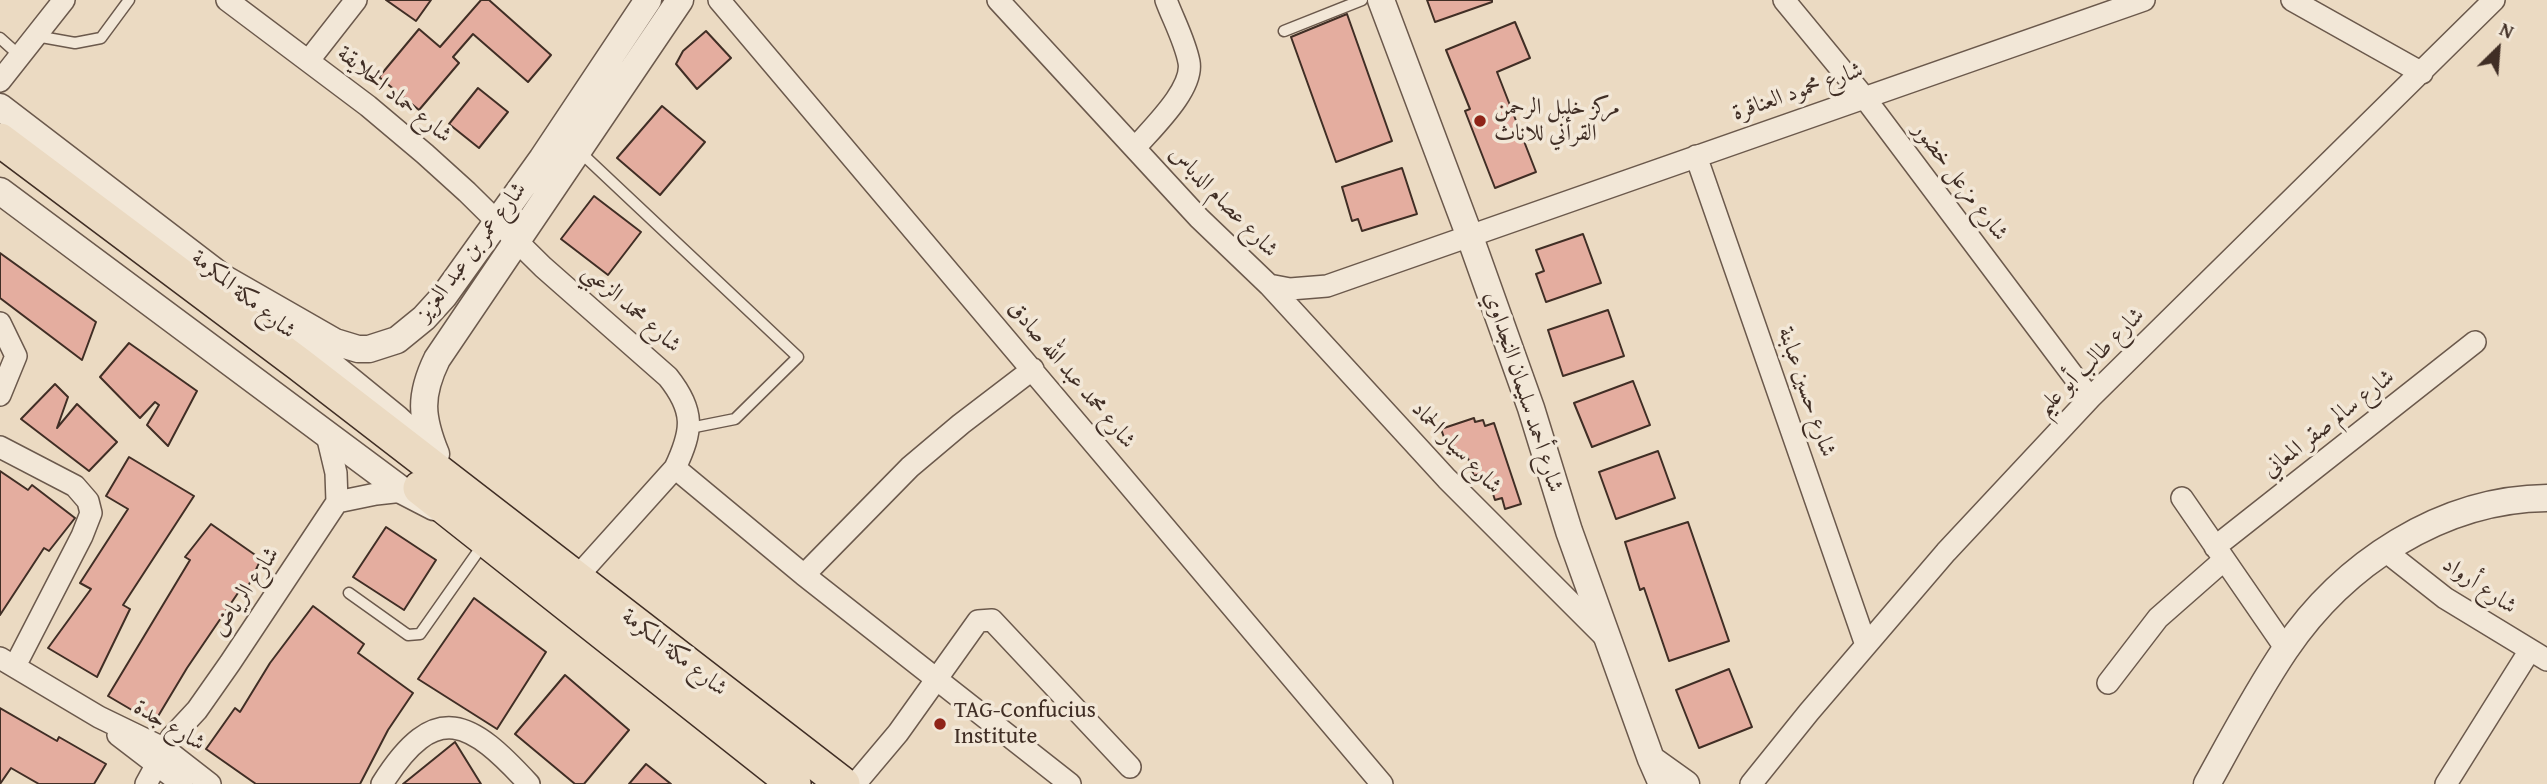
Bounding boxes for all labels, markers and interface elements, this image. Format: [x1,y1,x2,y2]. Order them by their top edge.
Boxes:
north arrow [2463,14,2533,84]
text: N [2495,15,2519,45]
street label: شارع حماد الحلايقة [331,40,457,150]
street label: شارع محمود العناقرة [1729,57,1867,127]
place label: مركز خليل الرحمن القرأني للاناث [1494,94,1620,148]
marker: مركز خليل الرحمن القرأني للاناث [1472,113,1488,129]
street label: شارع مزعل خضور [1906,117,2014,247]
street label: شارع عصام الدباس [1163,140,1283,264]
street label: شارع عمر بن عبد العزيز [411,177,533,327]
street label: شارع مكة المكرمة [185,244,301,346]
street label: شارع محمد الزعبي [576,259,686,359]
street label: شارع أحمد سليمان النجداوي [1477,288,1569,496]
street label: شارع محمد عبد الله صادق [1001,295,1141,455]
street label: شارع طالب أبو عليم [2031,302,2151,422]
street label: شارع حسين عبابنة [1771,323,1841,461]
street label: شارع سالم صقر المعاني [2257,364,2401,484]
street label: شارع سيار الحماد [1405,396,1507,500]
street label: شارع الرياض [206,542,286,642]
street label: شارع أرواد [2436,551,2522,621]
street label: شارع مكة المكرمة [616,603,732,703]
street label: شارع جدة [128,694,210,758]
place label: TAG-Confucius Institute [954,697,1096,751]
marker: TAG-Confucius Institute [932,716,948,732]

